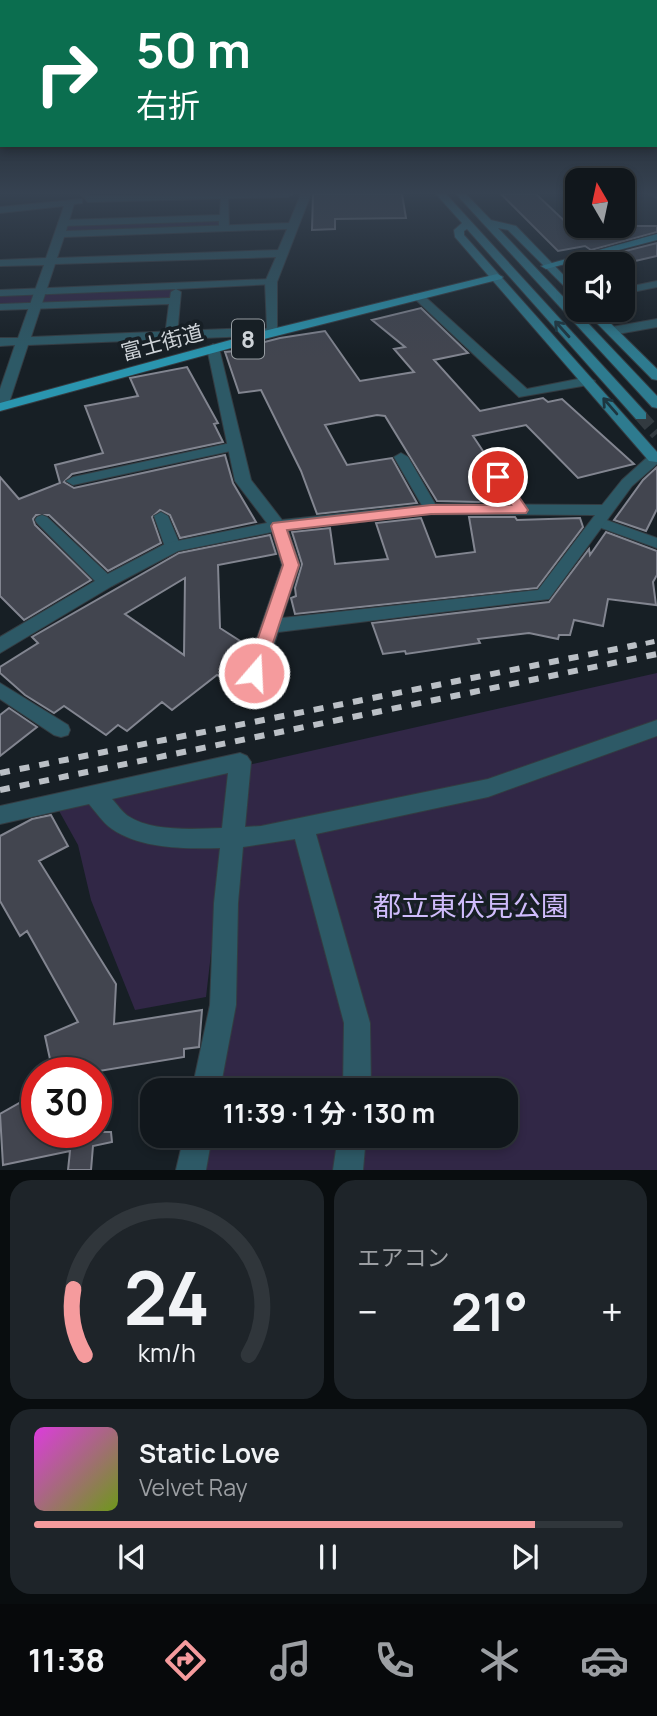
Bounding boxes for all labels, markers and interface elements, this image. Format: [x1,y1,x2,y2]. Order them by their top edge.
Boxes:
text: 50 m [136,16,251,83]
icon: right [21,28,112,119]
text: 右折 [136,83,200,127]
north arrow [565,168,635,238]
map controls [565,168,635,322]
button: sound [565,252,635,322]
street label: 富士街道 [118,318,206,366]
road number: 8 [232,320,264,358]
one-way arrow [554,320,570,338]
one-way arrow [602,398,618,416]
pin [468,447,528,507]
icon: arrive [479,458,517,496]
position arrow [217,636,291,710]
park label: 都立東伏見公園 [373,886,569,924]
speed limit sign: 30 [21,1057,112,1148]
text: 11:39 · 1 分 · 130 m [223,1095,435,1131]
text: エアコン [358,1241,450,1273]
text: 24 [124,1248,210,1348]
text: 21° [451,1276,528,1347]
text: − [358,1285,378,1337]
text: + [601,1285,623,1337]
text: km/h [138,1335,196,1370]
text: Static Love [139,1435,280,1471]
text: Velvet Ray [139,1471,248,1503]
icon: previous [113,1538,151,1576]
icon: pause [309,1538,347,1576]
icon: next [506,1538,544,1576]
icon: directions [161,1636,210,1685]
icon: music [266,1636,315,1685]
icon: phone [370,1636,419,1685]
icon: climate [475,1636,524,1685]
icon: car [580,1636,629,1685]
text: 11:38 [28,1638,105,1682]

